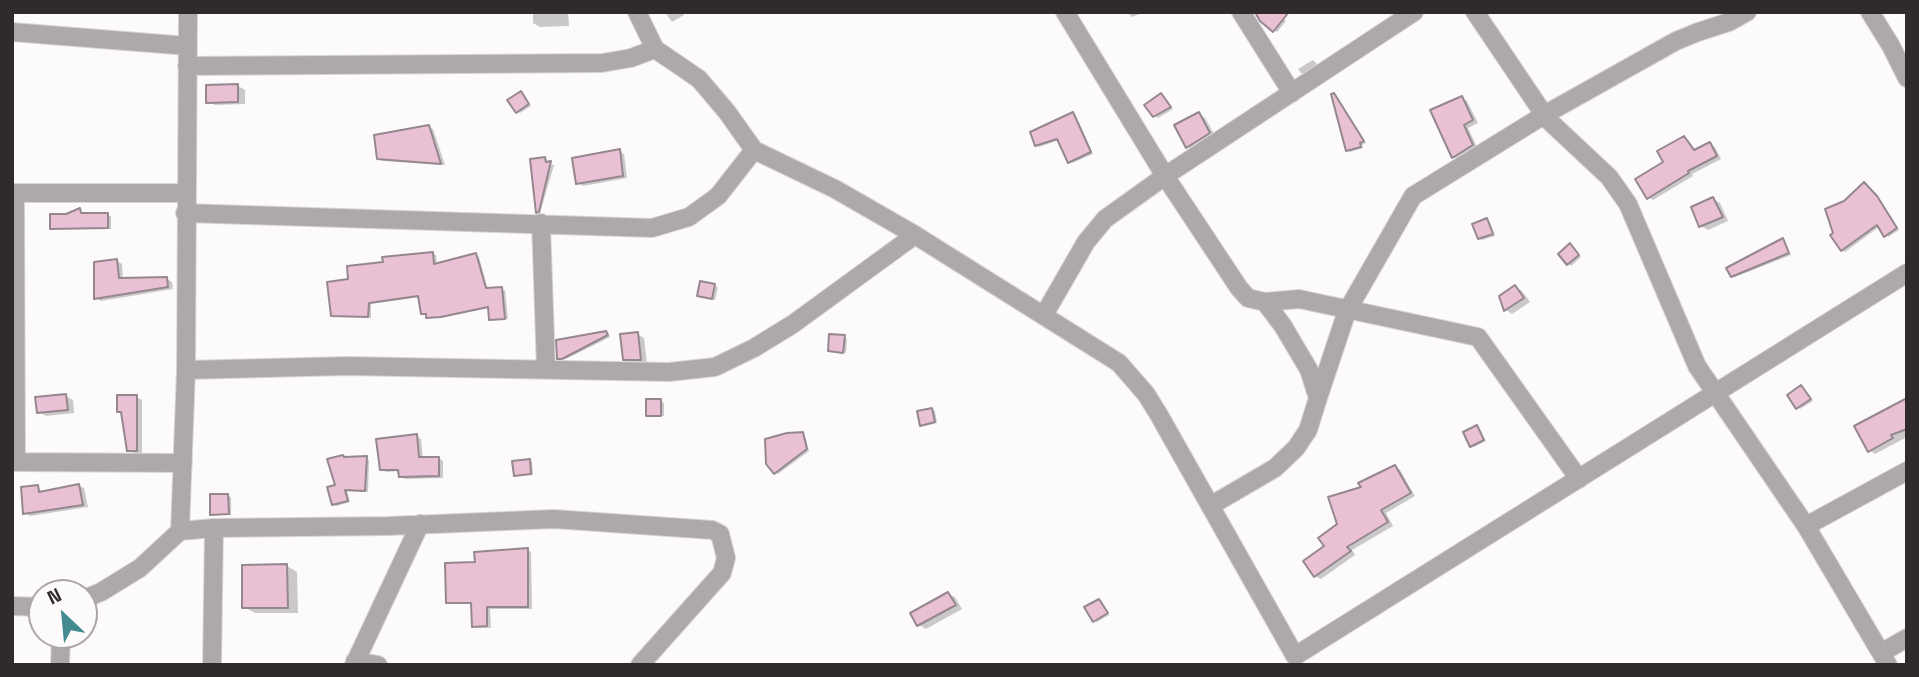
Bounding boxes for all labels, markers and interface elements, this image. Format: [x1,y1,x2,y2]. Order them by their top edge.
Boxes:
north arrow [28,579,98,649]
text: N [43,582,66,611]

